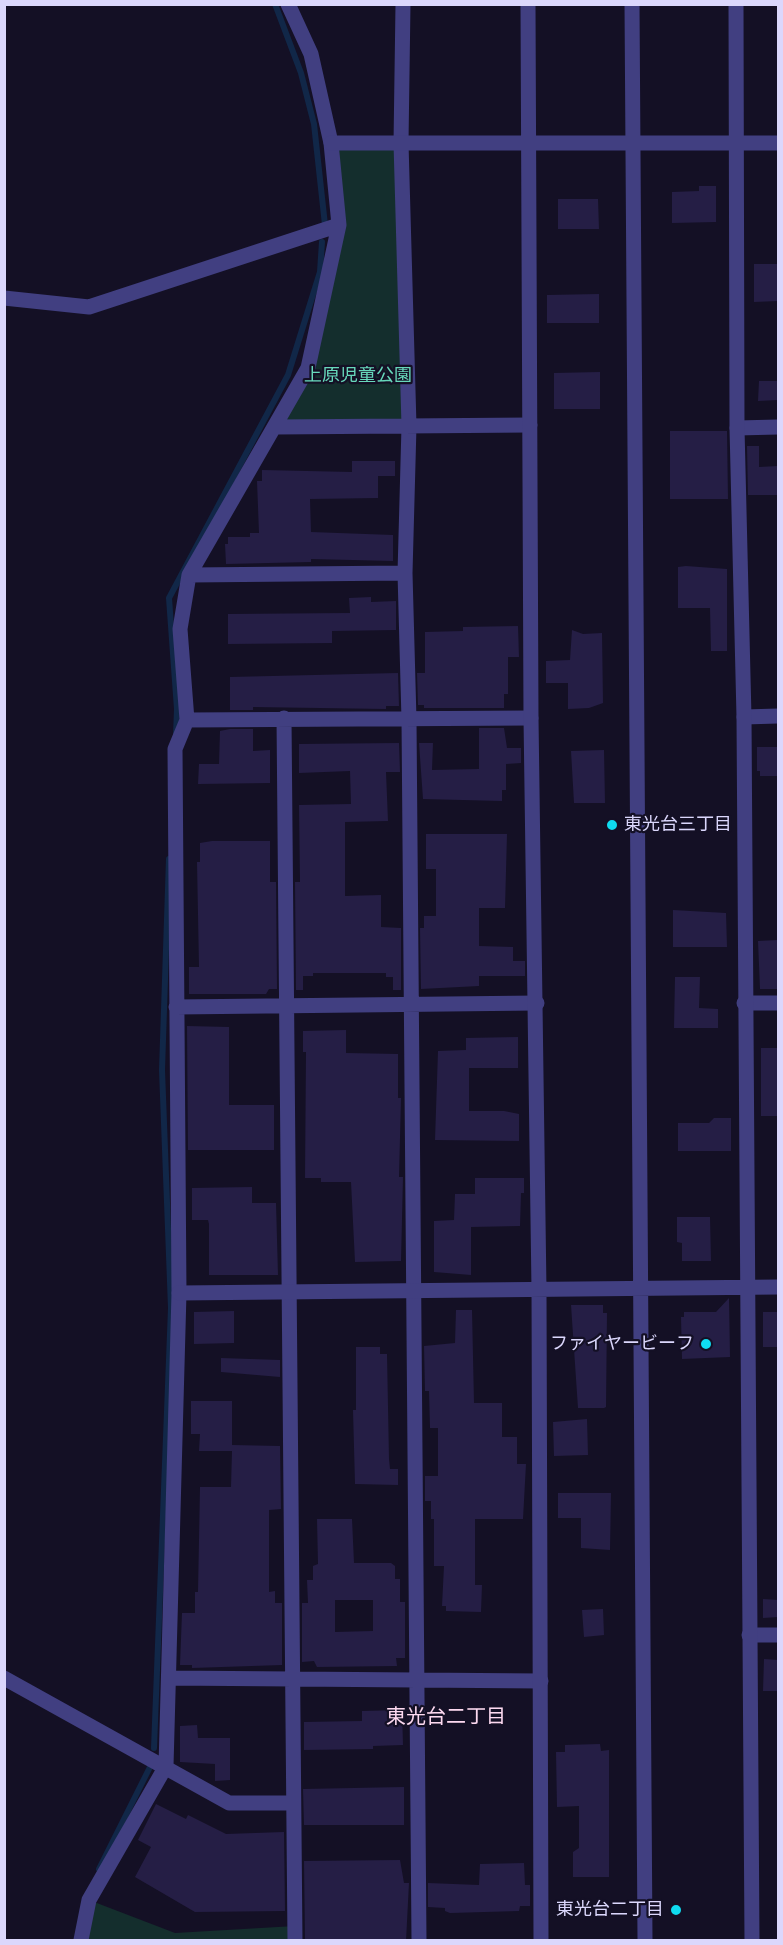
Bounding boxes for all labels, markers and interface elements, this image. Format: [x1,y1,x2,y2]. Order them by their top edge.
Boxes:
park label: 上原児童公園 [304,365,412,387]
place label: 東光台三丁目 [624,814,732,836]
marker: 東光台三丁目 [605,818,619,832]
place label: ファイヤービーフ [550,1333,694,1355]
marker: ファイヤービーフ [699,1337,713,1351]
district label: 東光台二丁目 [386,1705,506,1729]
place label: 東光台二丁目 [556,1899,664,1921]
marker: 東光台二丁目 [669,1903,683,1917]

